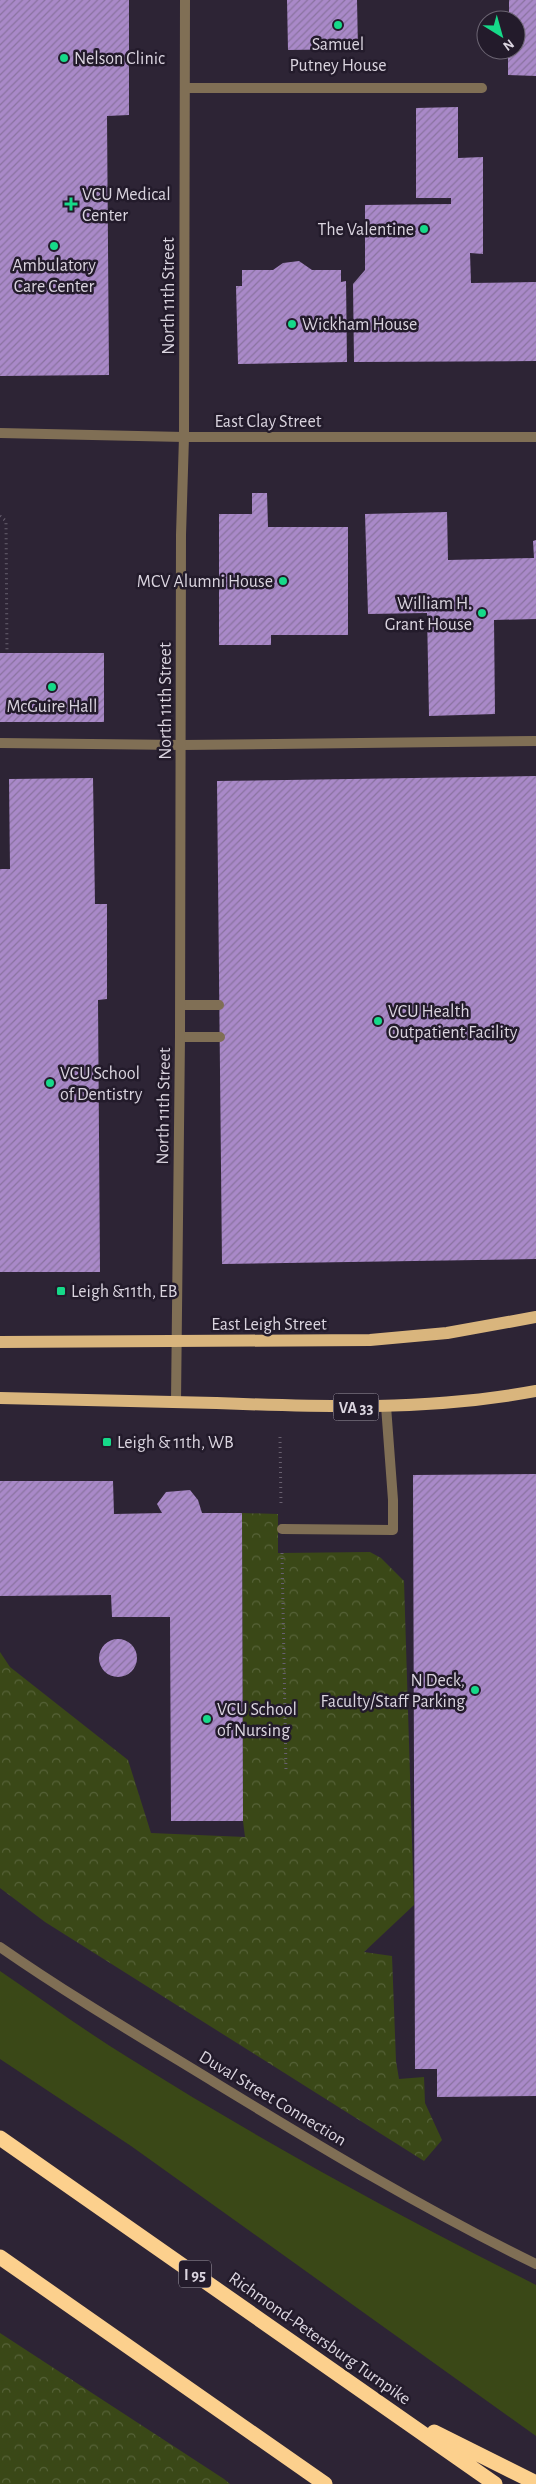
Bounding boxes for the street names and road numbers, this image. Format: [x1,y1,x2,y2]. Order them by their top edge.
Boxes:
street label: North 11th Street [160,237,178,355]
street label: East Clay Street [215,413,322,431]
street label: North 11th Street [157,642,175,760]
street label: North 11th Street [154,1047,174,1165]
street label: East Leigh Street [211,1316,327,1334]
road number: VA 33 [334,1394,378,1420]
street label: Duval Street Connection [196,2048,349,2150]
road number: I 95 [179,2260,211,2288]
street label: Richmond-Petersburg Turnpike [225,2269,414,2409]

